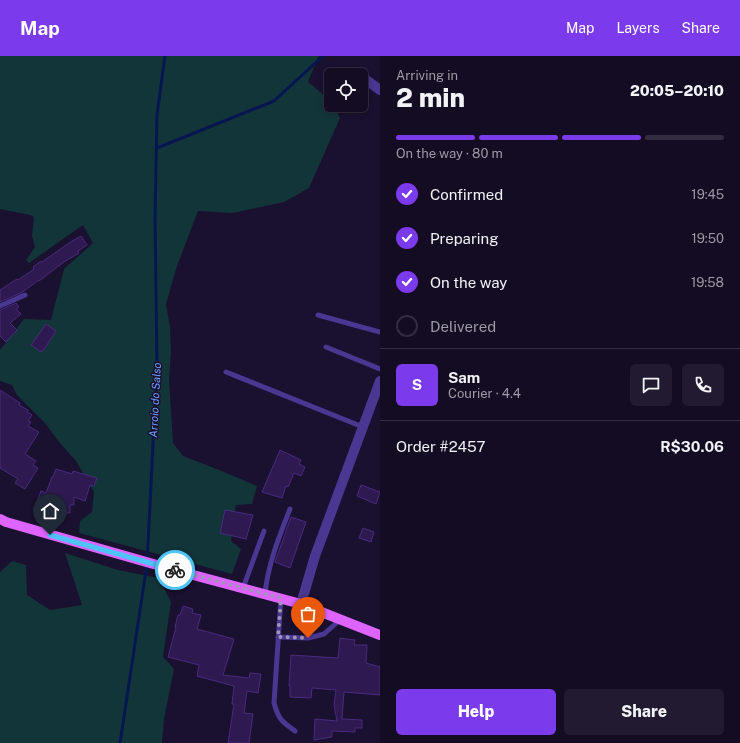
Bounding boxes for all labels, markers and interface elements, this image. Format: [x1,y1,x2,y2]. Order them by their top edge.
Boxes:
text: Map [20,17,60,39]
text: Map [566,20,594,36]
text: Layers [616,20,660,36]
text: Share [682,20,720,36]
map controls [324,68,368,112]
button: locate [324,68,368,112]
text: Arriving in [396,68,458,83]
text: 2 min [396,82,465,113]
text: 20:05–20:10 [630,82,724,99]
text: On the way · 80 m [396,146,503,161]
icon: check [396,183,418,205]
text: Confirmed [430,186,503,203]
text: 19:45 [691,187,724,202]
icon: check [396,227,418,249]
text: Preparing [430,230,499,247]
text: 19:50 [691,231,724,246]
icon: check [396,271,418,293]
text: On the way [430,274,507,291]
text: 19:58 [691,275,724,290]
text: Delivered [430,318,496,335]
water label: Arroio do Salso [147,362,163,438]
button: chat [630,364,672,406]
button: phone [682,364,724,406]
text: Sam [448,369,480,386]
text: S [412,376,422,393]
text: Courier · 4.4 [448,386,521,401]
text: Order #2457 [396,438,486,455]
text: R$30.06 [660,438,724,455]
pin [33,494,67,535]
icon: home [39,500,61,522]
courier [155,550,195,590]
icon: bike [164,559,186,581]
pin [291,597,325,638]
icon: bag [297,603,319,625]
button: Help [396,689,556,735]
button: Share [564,689,724,735]

